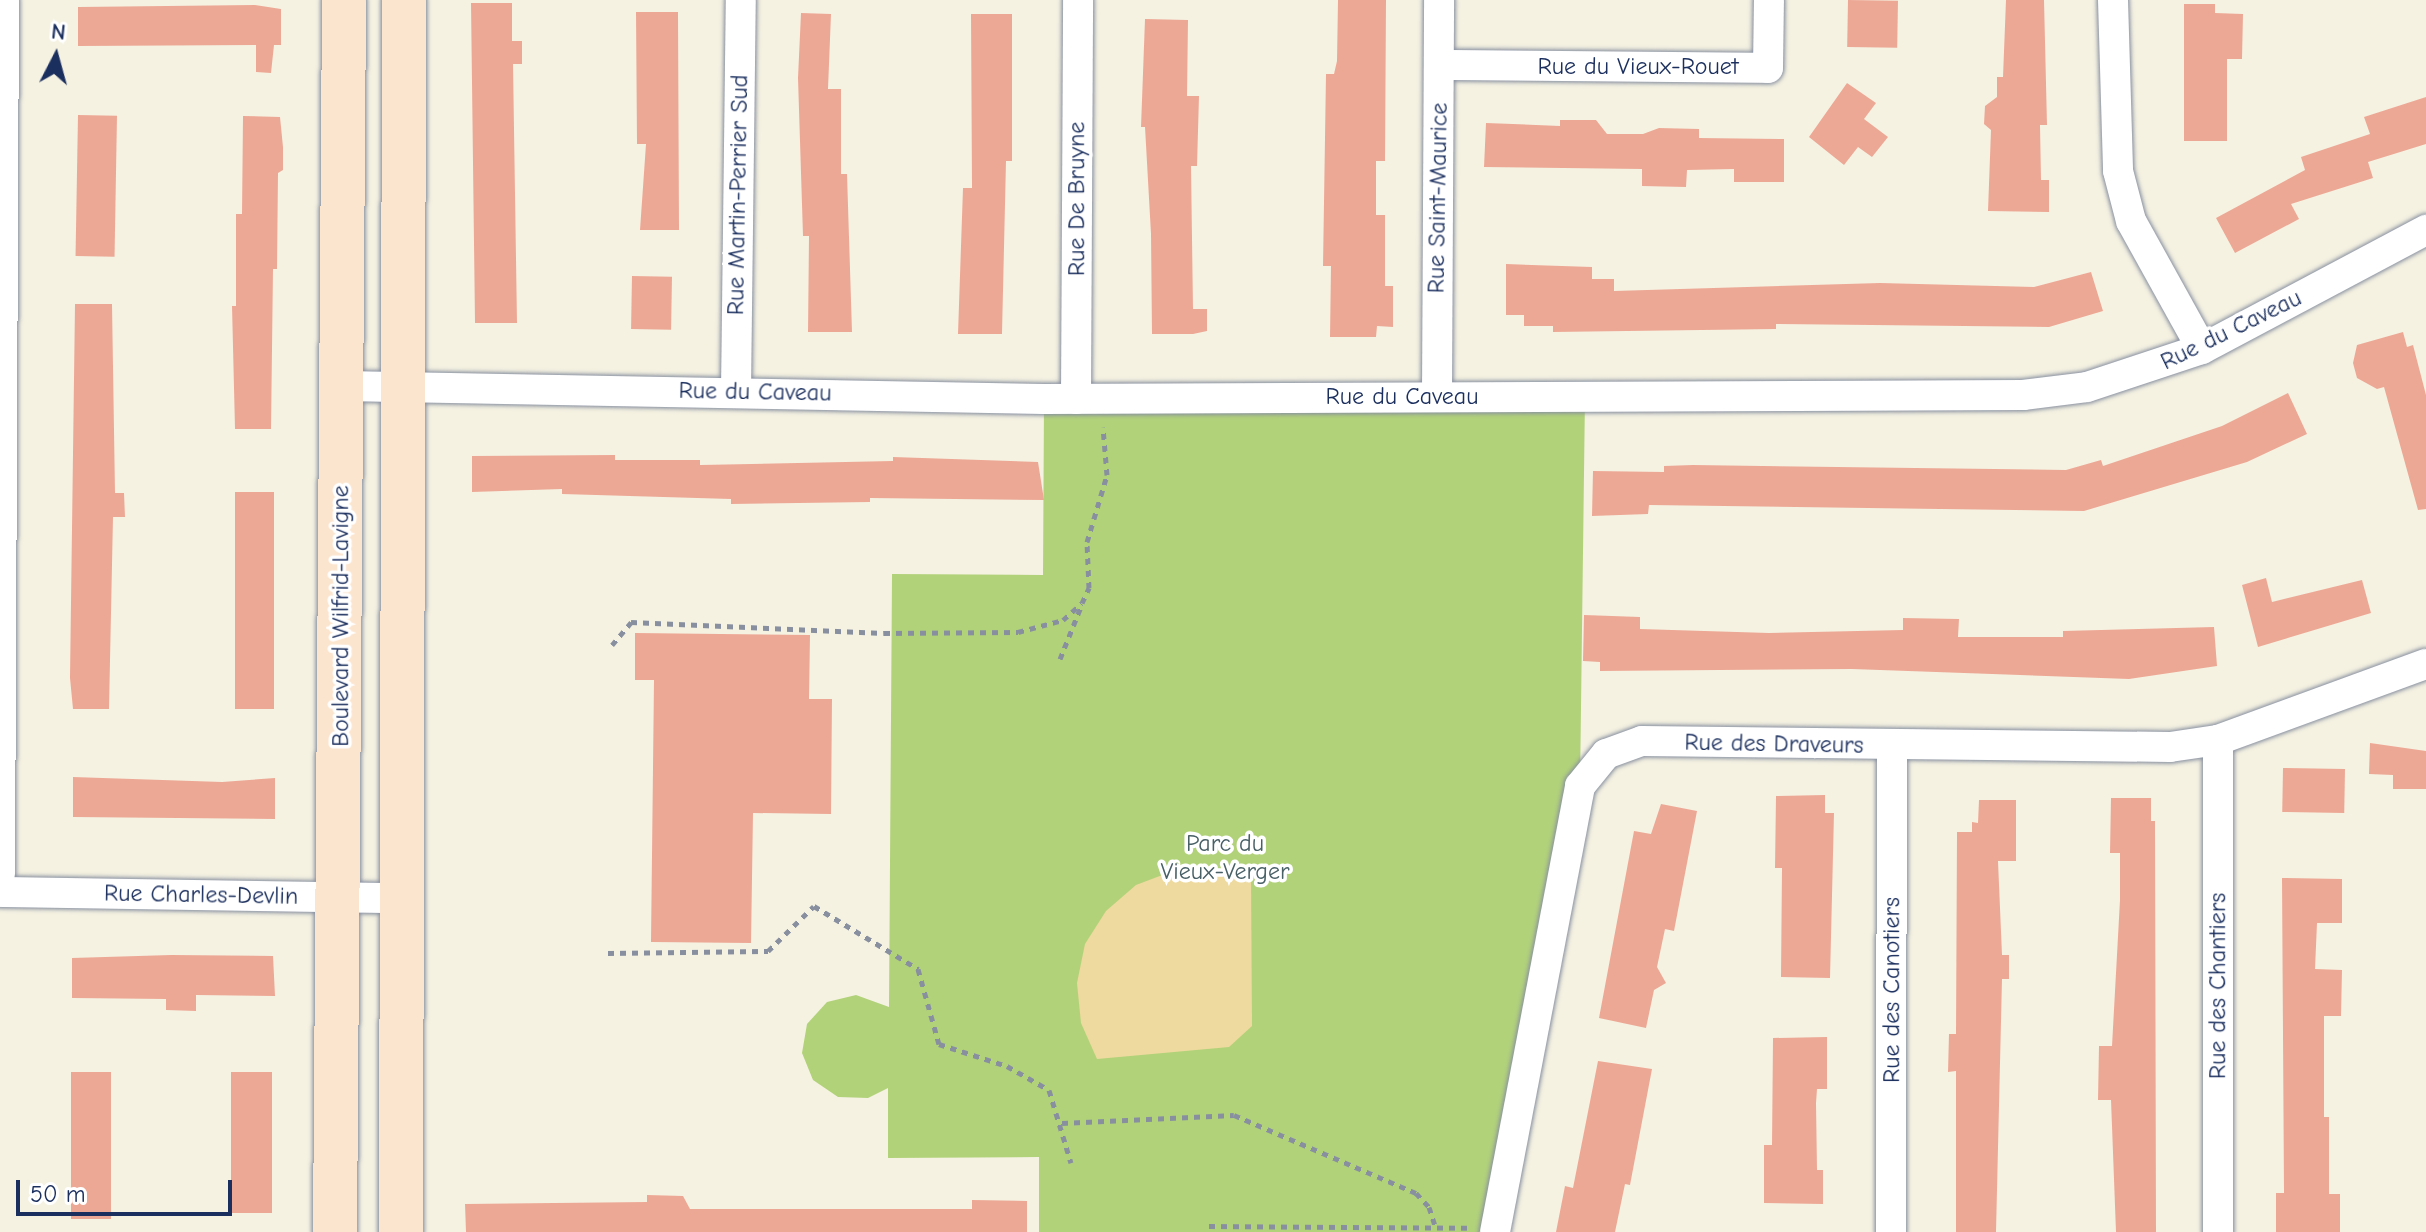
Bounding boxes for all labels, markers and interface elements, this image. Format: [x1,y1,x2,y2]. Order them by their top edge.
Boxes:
north arrow [16,16,96,96]
text: N [50,18,67,46]
street label: Rue du Vieux-Rouet [1537,53,1739,81]
street label: Rue Martin-Perrier Sud [722,74,754,316]
street label: Rue Saint-Maurice [1422,102,1454,294]
street label: Rue De Bruyne [1063,122,1091,276]
street label: Rue du Caveau [2156,284,2306,376]
street label: Rue du Caveau [678,376,832,408]
street label: Rue du Caveau [1326,383,1478,411]
street label: Boulevard Wilfrid-Lavigne [327,485,355,747]
street label: Rue des Draveurs [1684,728,1864,760]
park label: Parc du Vieux-Verger [1161,830,1289,886]
street label: Rue Charles-Devlin [104,879,298,911]
street label: Rue des Chantiers [2204,893,2232,1079]
street label: Rue des Canotiers [1878,897,1906,1083]
scale bar [20,1164,236,1214]
text: 50 m [30,1180,86,1208]

